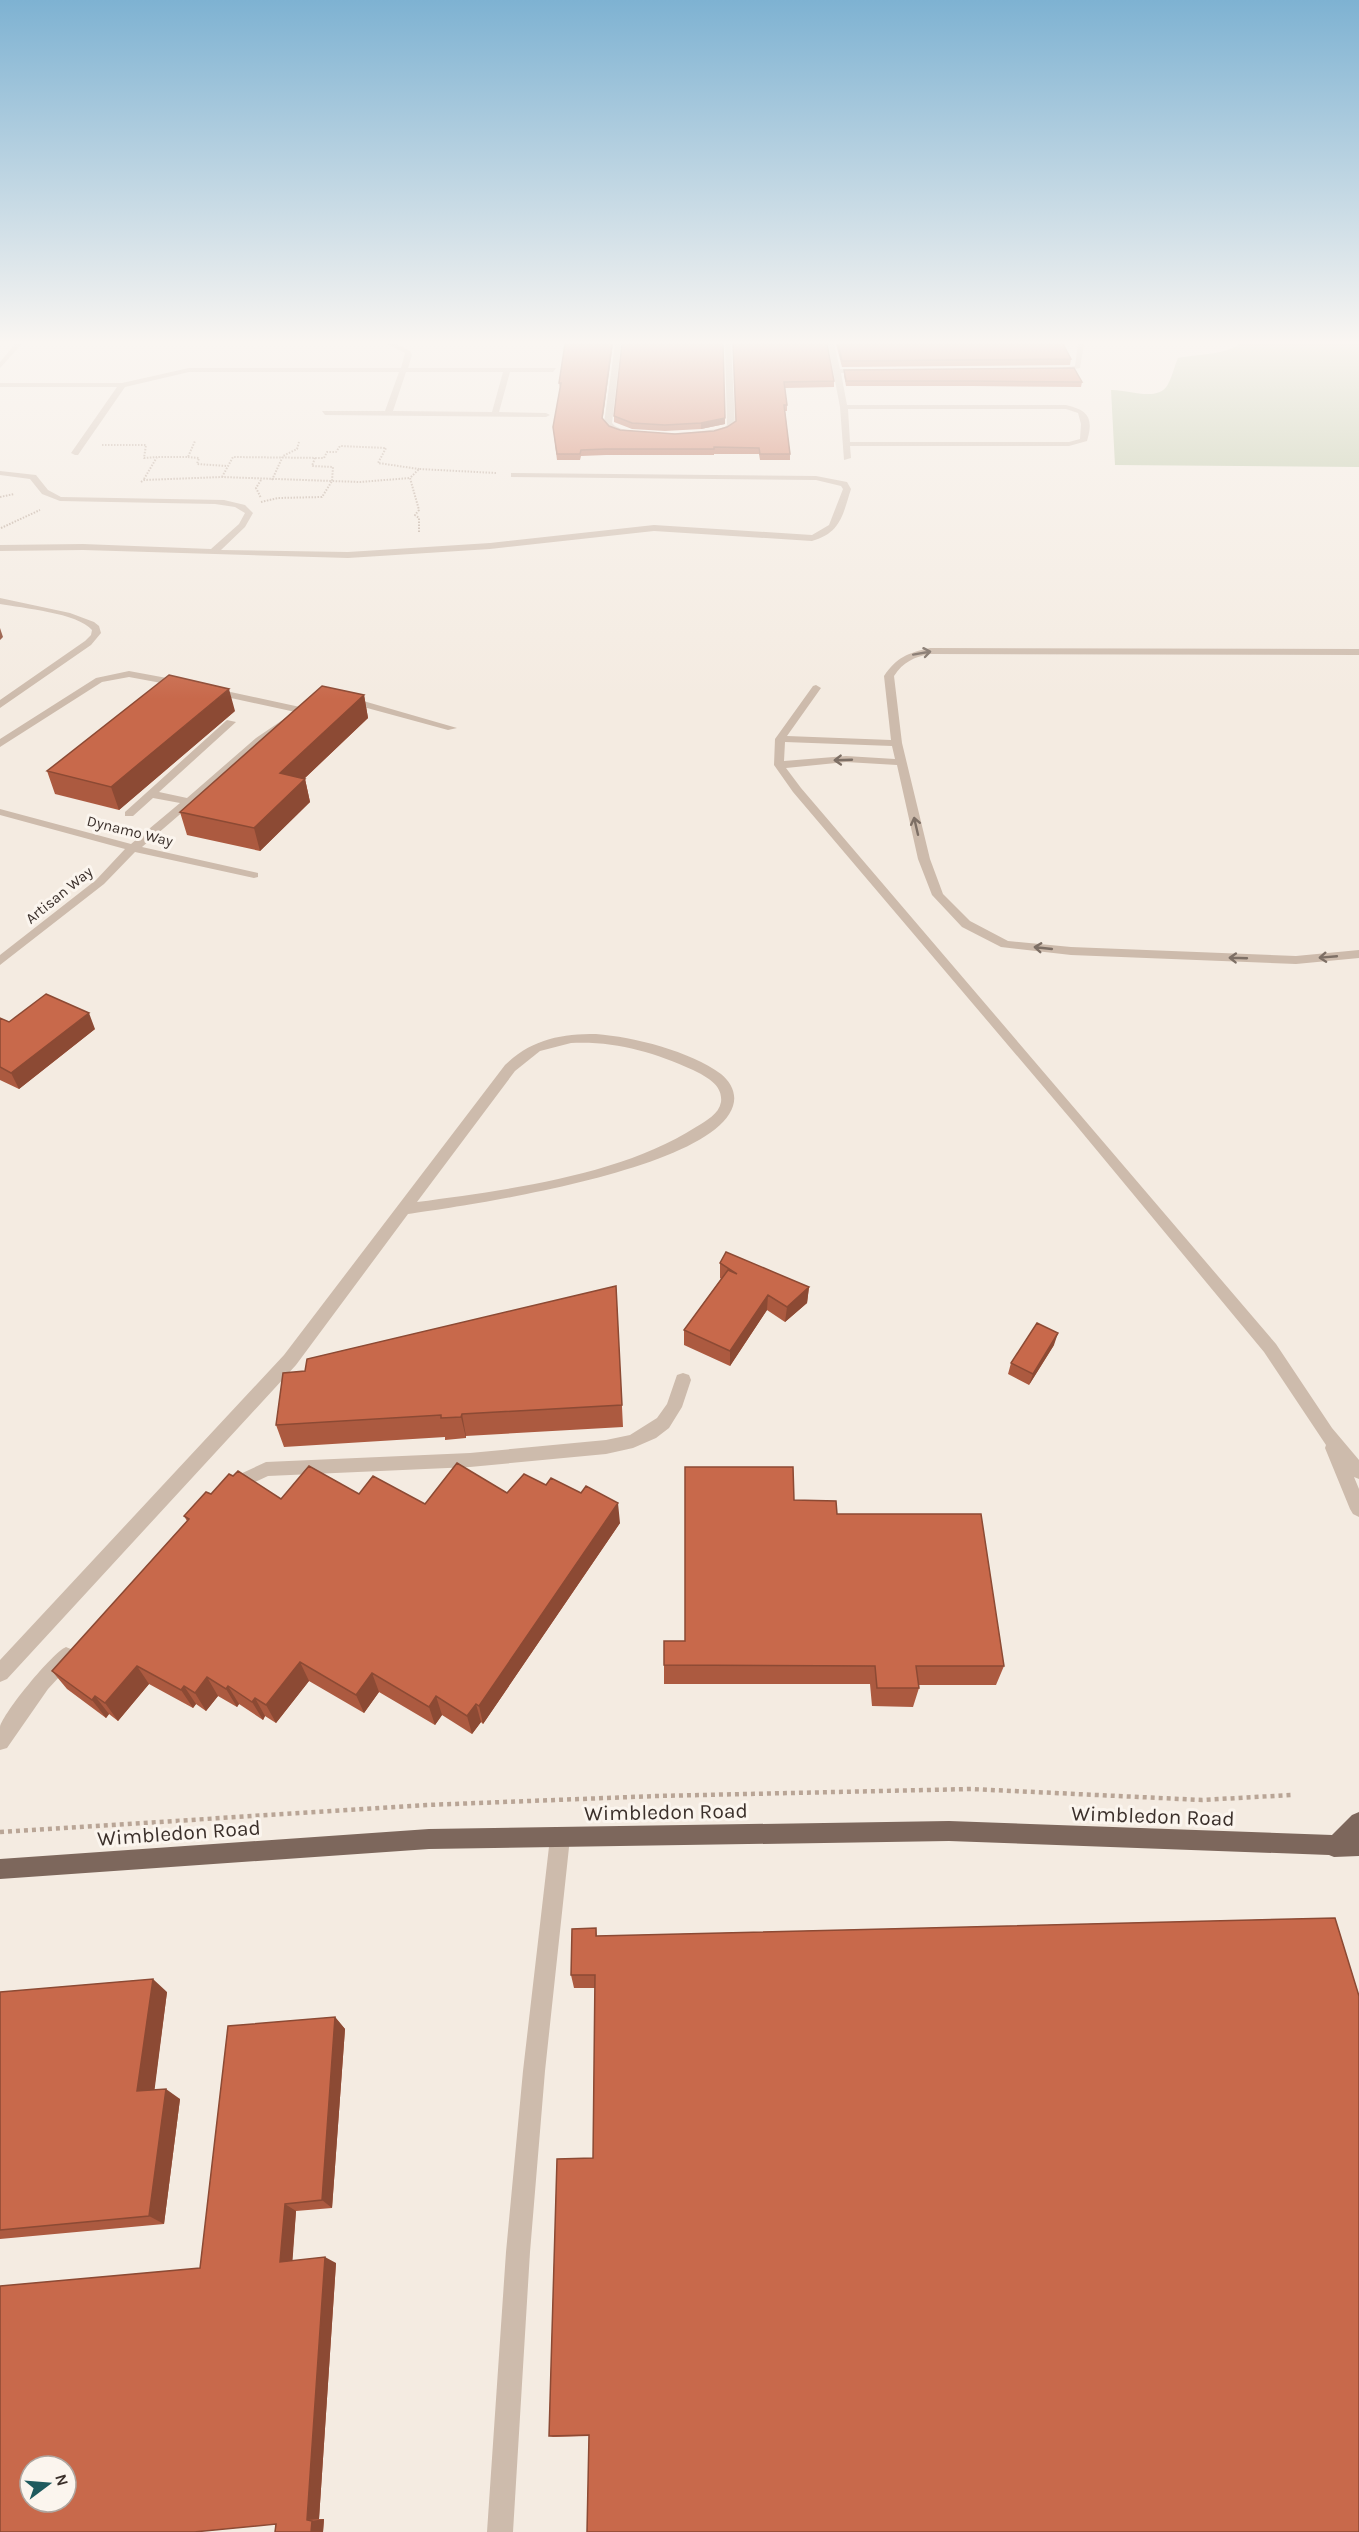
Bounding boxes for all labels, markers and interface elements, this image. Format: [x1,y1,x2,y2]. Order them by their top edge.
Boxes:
one-way arrow [912,647,932,658]
one-way arrow [833,754,853,766]
street label: Dynamo Way [85,812,175,850]
one-way arrow [910,817,921,836]
street label: Artisan Way [22,862,96,928]
one-way arrow [1034,942,1054,953]
one-way arrow [1229,952,1249,963]
one-way arrow [1318,952,1338,963]
street label: Wimbledon Road [584,1799,748,1825]
street label: Wimbledon Road [1071,1801,1235,1831]
street label: Wimbledon Road [97,1815,261,1851]
north arrow [18,2454,78,2514]
text: N [51,2472,73,2488]

